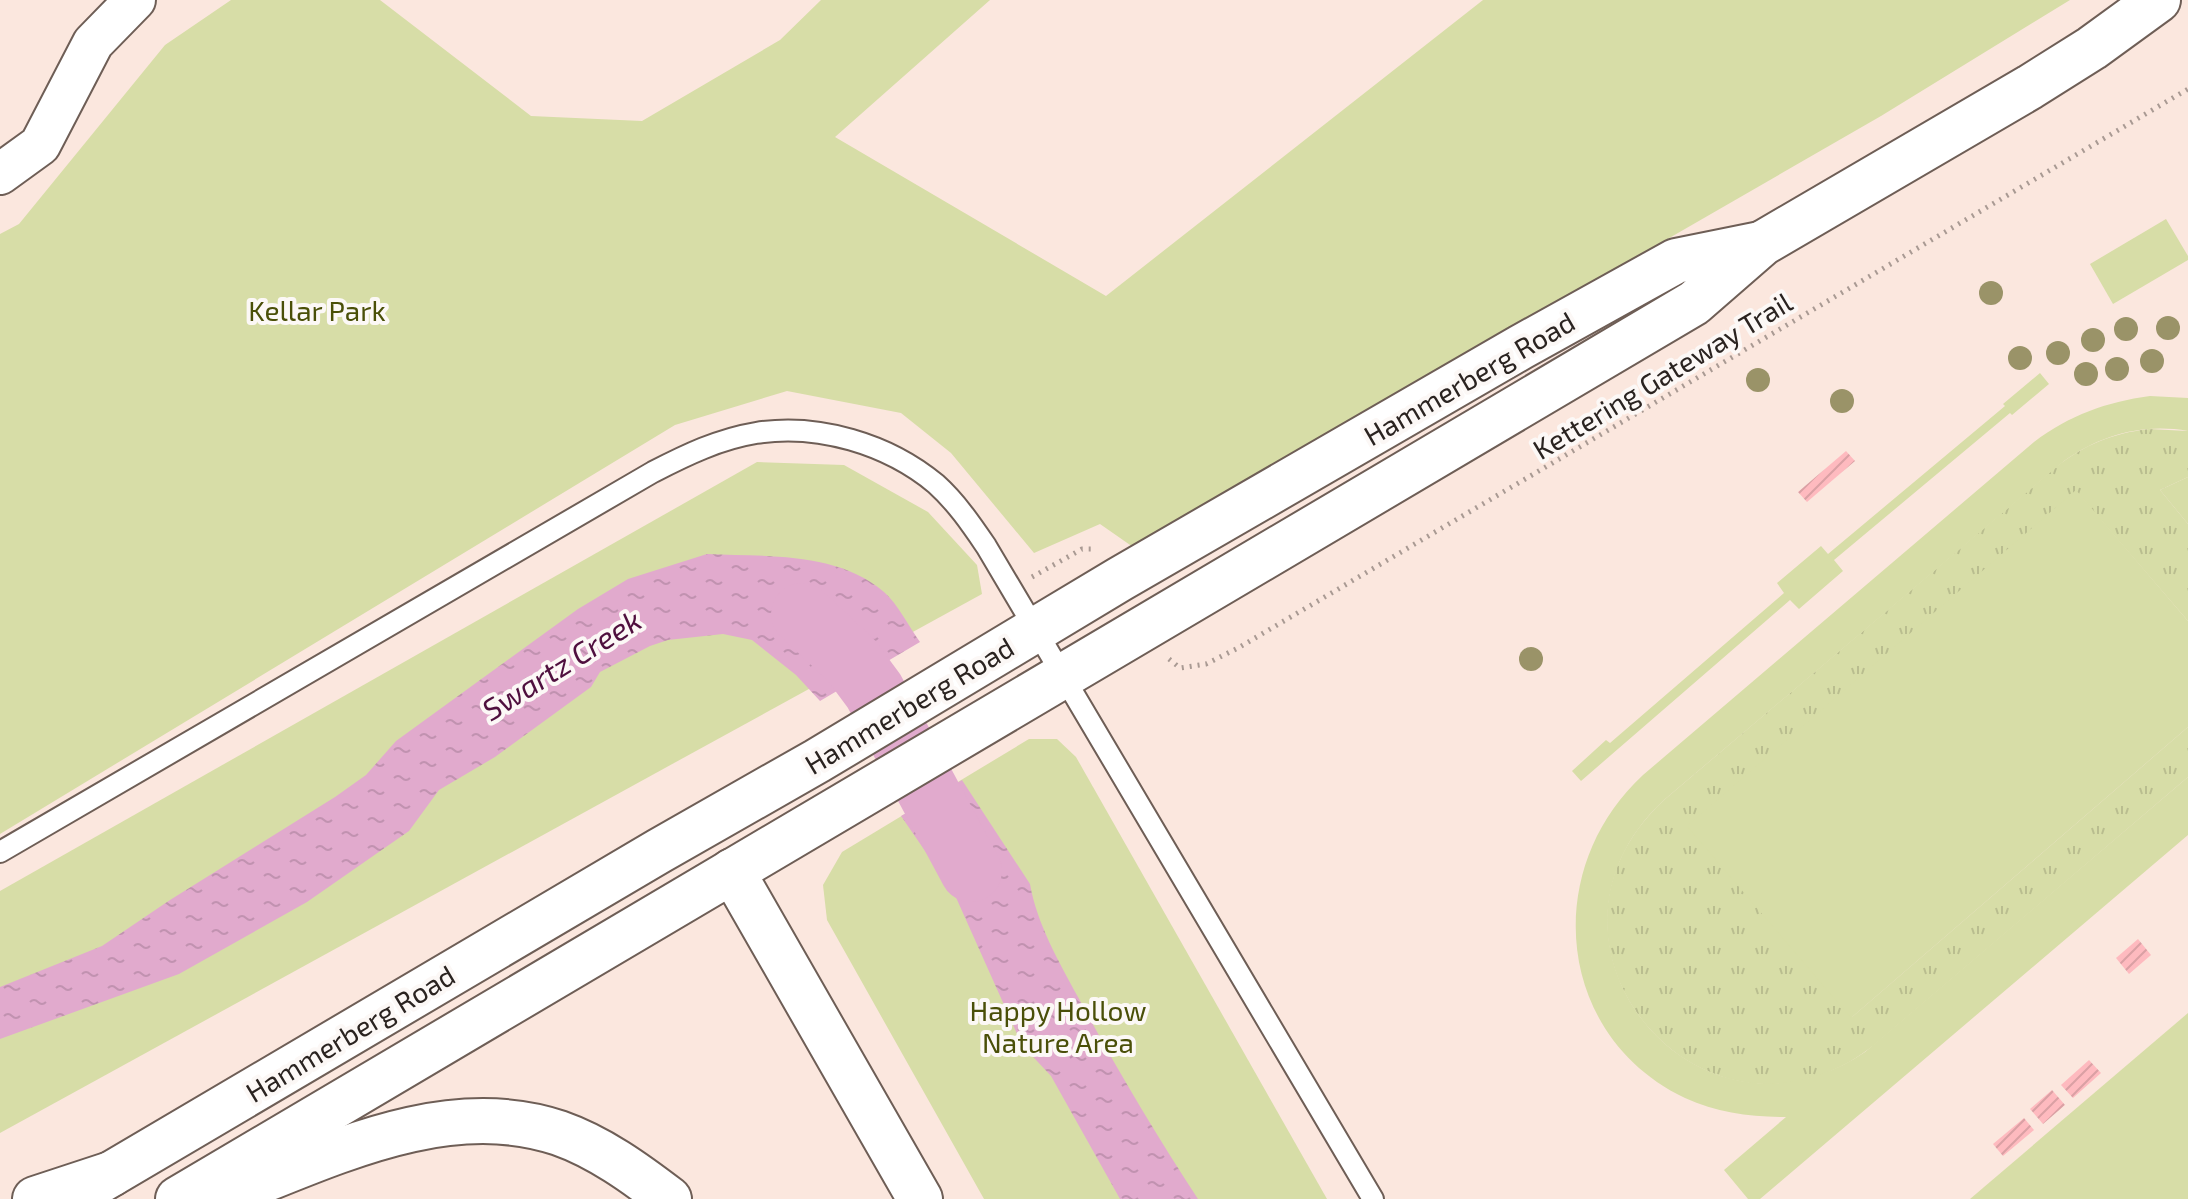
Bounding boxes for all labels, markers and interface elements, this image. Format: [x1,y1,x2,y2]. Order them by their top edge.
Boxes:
street label: Kettering Gateway Trail [1526,284,1798,466]
park label: Kellar Park [248,293,386,327]
street label: Hammerberg Road [1357,304,1581,452]
water label: Swartz Creek [475,601,647,727]
street label: Hammerberg Road [798,629,1020,781]
street label: Hammerberg Road [239,957,461,1109]
park label: Happy Hollow Nature Area [970,993,1147,1059]

